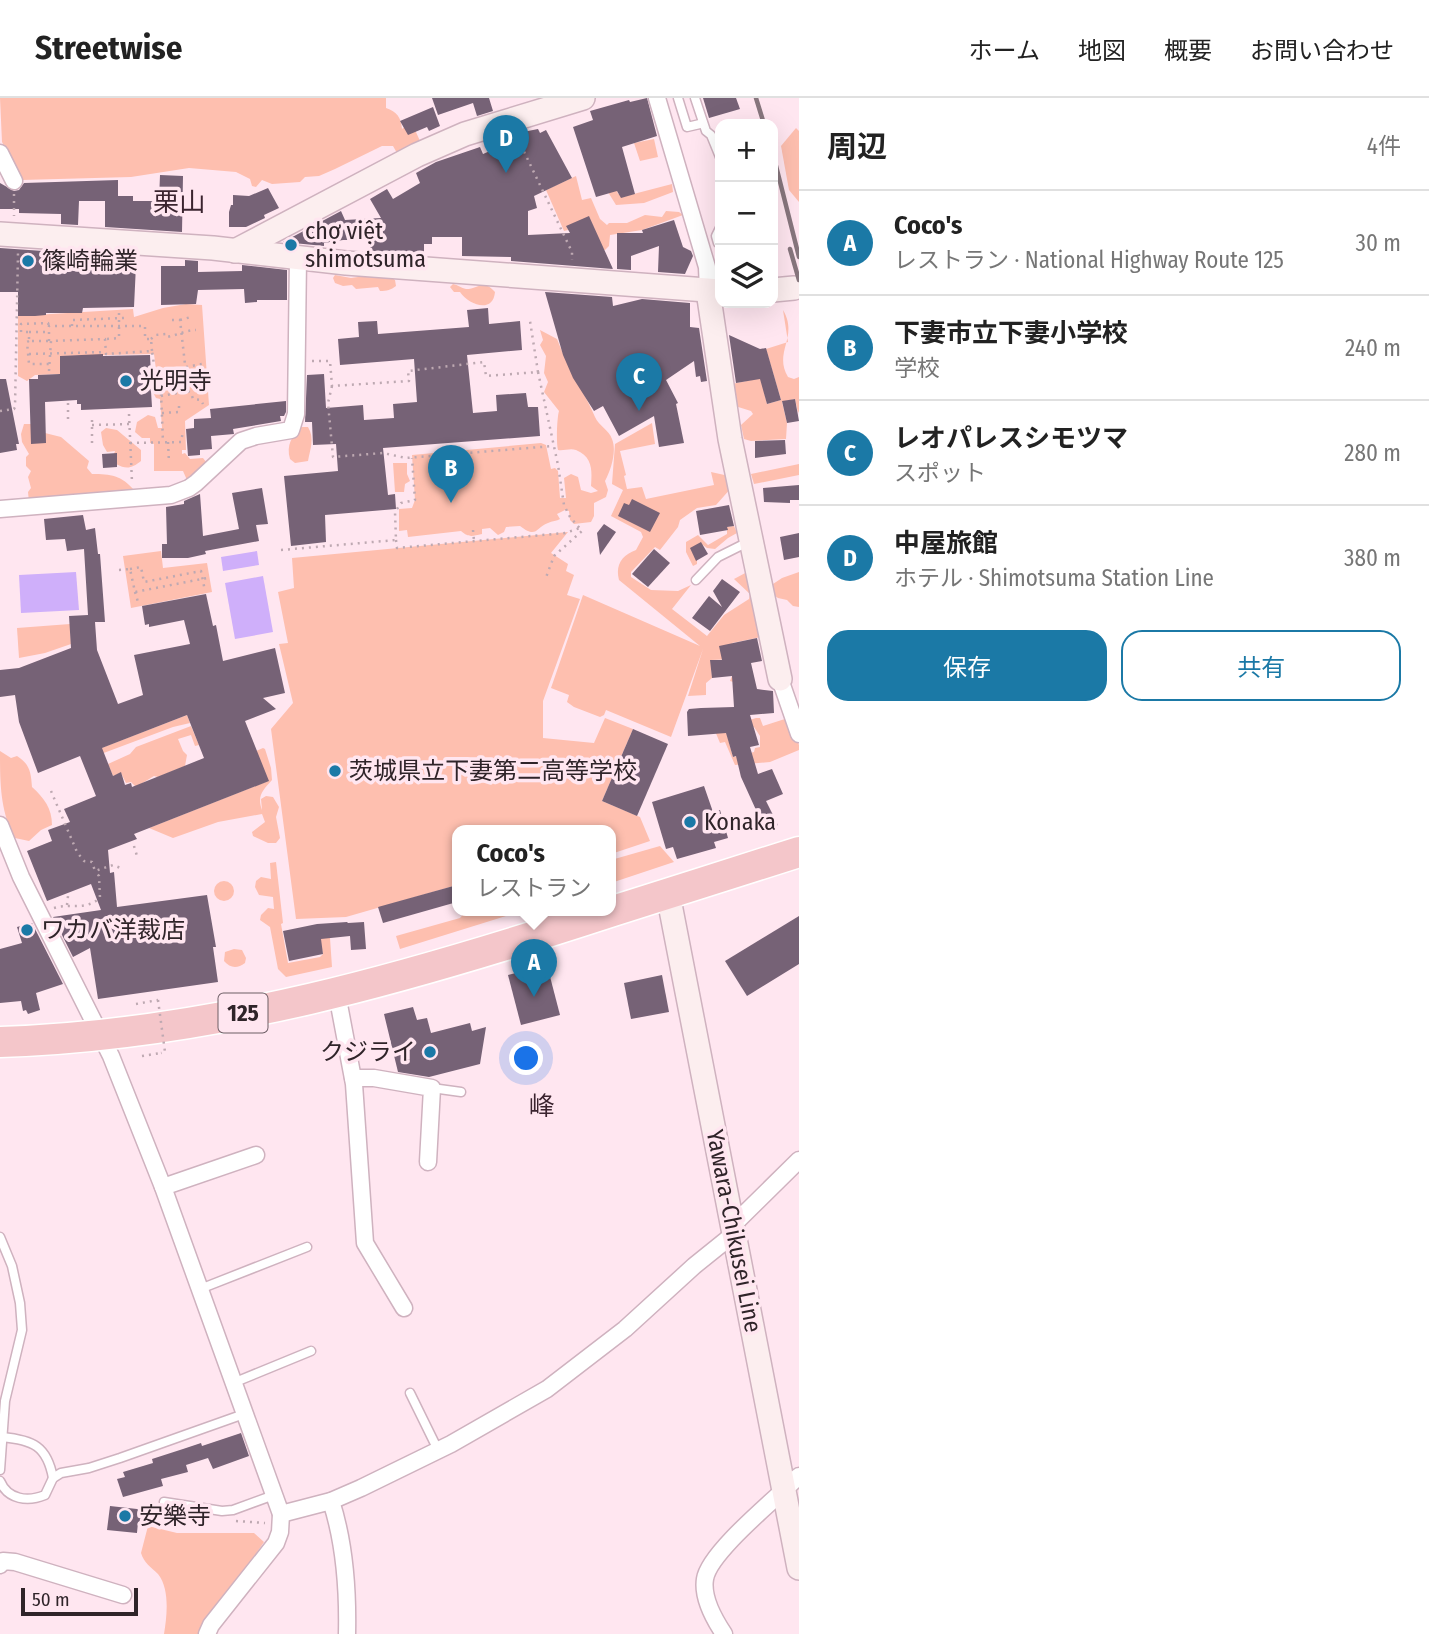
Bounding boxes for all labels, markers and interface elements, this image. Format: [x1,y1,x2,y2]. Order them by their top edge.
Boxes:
text: Streetwise [35,28,182,68]
text: ホーム [969,37,1040,65]
text: 地図 [1078,37,1126,65]
text: 概要 [1164,37,1212,65]
text: お問い合わせ [1250,37,1394,65]
pin: D [483,115,529,173]
map controls [715,119,778,308]
button: + [715,119,778,182]
text: 周辺 [827,129,887,165]
text: 4件 [1367,132,1401,160]
button: − [715,182,778,245]
district label: 栗山 [153,187,205,218]
text: Coco's [894,210,962,241]
place label: chợ việt shimotsuma [305,217,426,273]
text: A [844,229,856,257]
text: 30 m [1356,229,1401,257]
marker: chợ việt shimotsuma [283,237,299,253]
button: layers [715,245,778,308]
text: レストラン · National Highway Route 125 [894,246,1284,274]
place label: 篠崎輪業 [42,247,138,275]
marker: 篠崎輪業 [20,253,36,269]
text: 下妻市立下妻小学校 [894,318,1128,349]
text: B [844,334,856,362]
text: 240 m [1345,334,1401,362]
pin: C [616,353,662,411]
text: 学校 [894,354,940,382]
place label: 光明寺 [140,367,212,395]
marker: 光明寺 [118,373,134,389]
text: レオパレスシモツマ [894,423,1128,454]
text: C [844,439,856,467]
text: 280 m [1344,439,1401,467]
pin: B [428,445,474,503]
text: スポット [894,459,986,487]
text: 中屋旅館 [894,528,998,559]
text: D [843,544,857,572]
text: 380 m [1344,544,1401,572]
text: ホテル · Shimotsuma Station Line [894,564,1214,592]
button: 保存 [827,630,1107,701]
button: 共有 [1121,630,1401,701]
place label: 茨城県立下妻第二高等学校 [349,757,637,785]
marker: 茨城県立下妻第二高等学校 [327,763,343,779]
place label: Konaka [704,808,776,836]
marker: Konaka [682,814,698,830]
popup [452,825,616,916]
text: Coco's [477,838,545,869]
text: レストラン [477,874,592,902]
place label: ワカバ洋裁店 [41,916,185,944]
marker: ワカバ洋裁店 [19,922,35,938]
pin: A [511,939,557,997]
road number: 125 [218,994,268,1032]
place label: クジライ [320,1038,416,1066]
your location [509,1041,543,1075]
marker: クジライ [422,1044,438,1060]
district label: 峰 [529,1091,555,1122]
street label: Yawara-Chikusei Line [701,1127,767,1335]
place label: 安樂寺 [139,1502,211,1530]
marker: 安樂寺 [117,1508,133,1524]
scale bar [21,1585,138,1617]
text: 50 m [32,1588,70,1611]

